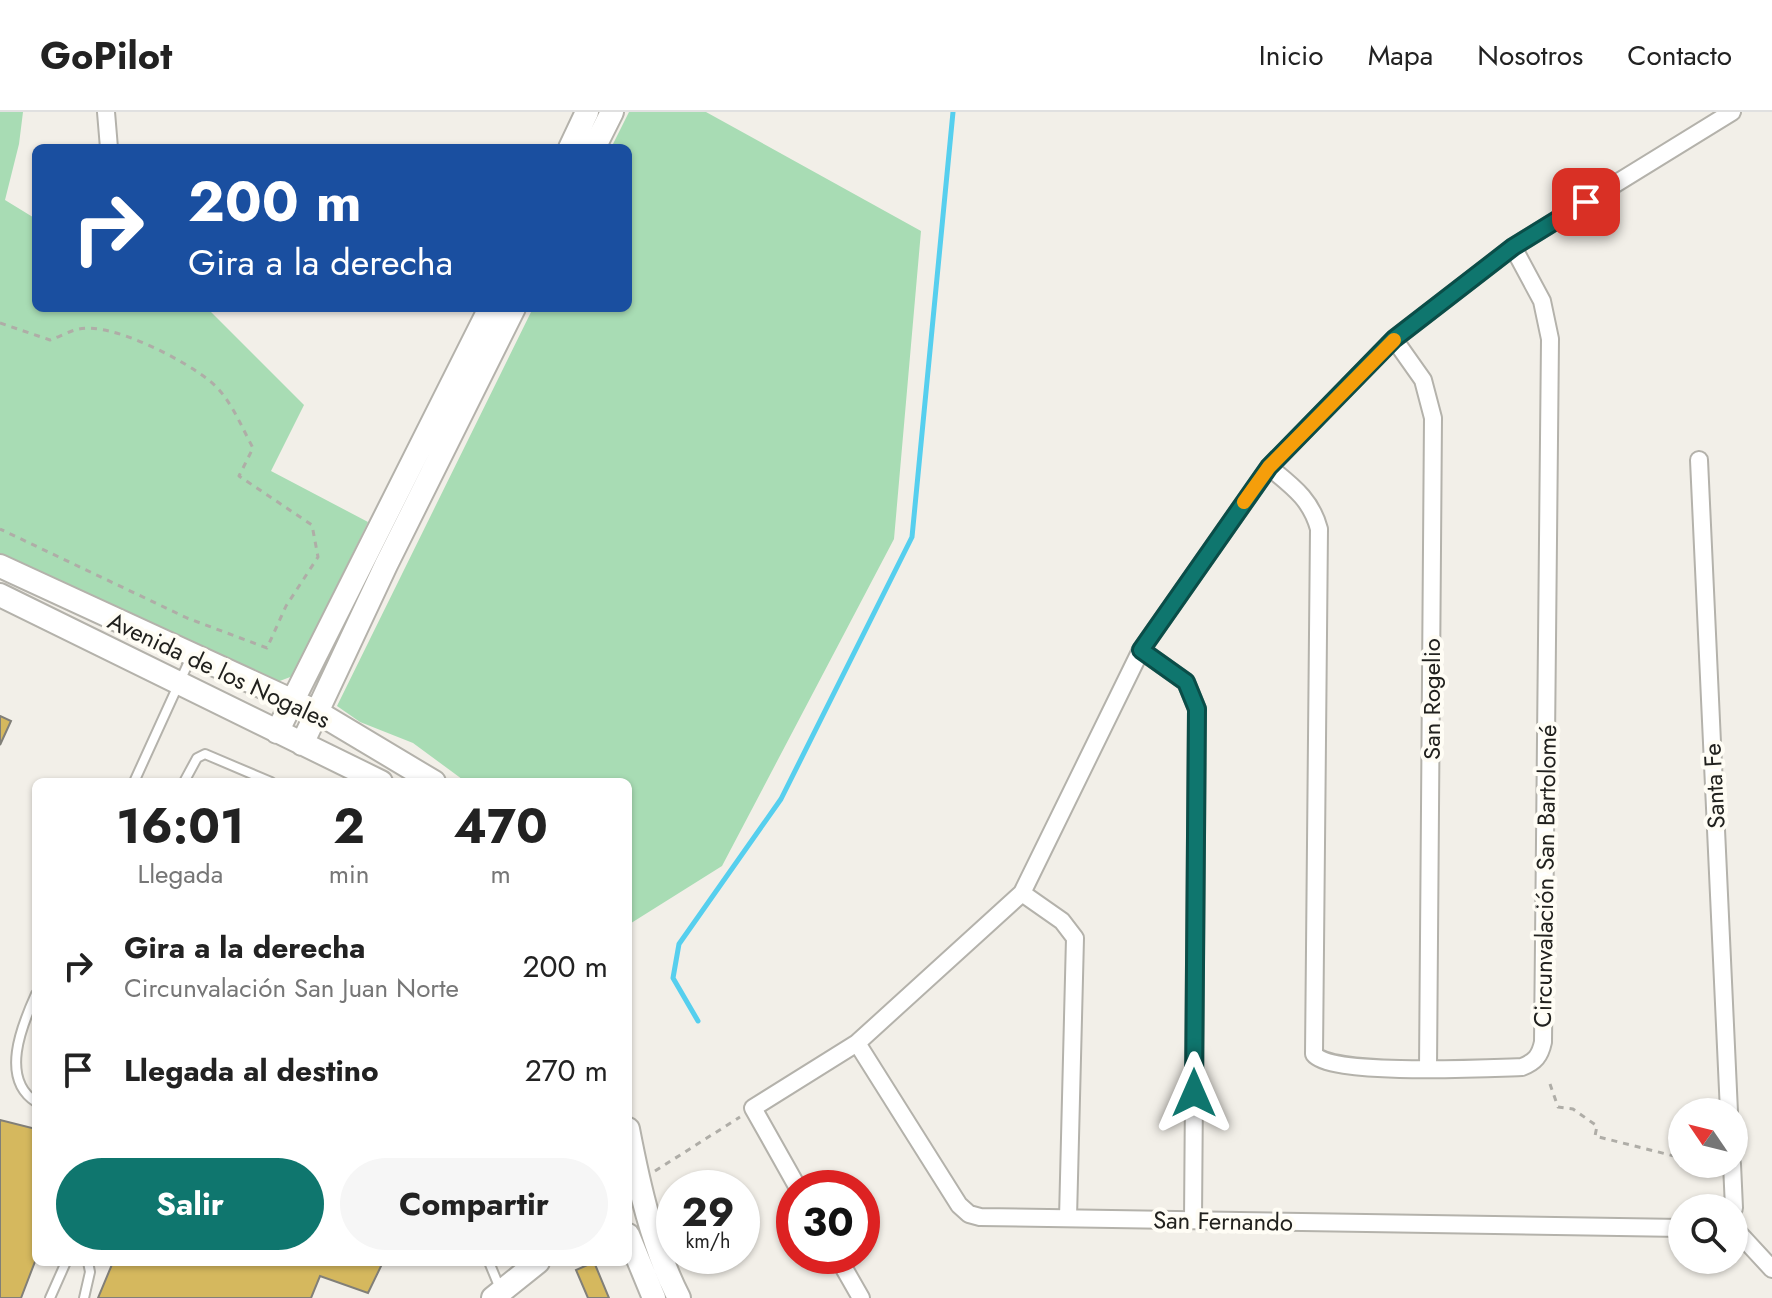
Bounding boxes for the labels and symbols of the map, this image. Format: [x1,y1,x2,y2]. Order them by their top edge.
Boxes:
pin [1552,168,1620,236]
street label: Avenida de los Nogales [102,603,336,737]
street label: San Rogelio [1414,638,1449,760]
street label: Circunvalación San Bartolomé [1525,724,1565,1028]
street label: Santa Fe [1694,742,1734,830]
position arrow [1152,1051,1236,1135]
north arrow [1668,1098,1748,1178]
speed limit sign: 30 [776,1170,880,1274]
street label: San Fernando [1153,1202,1293,1240]

